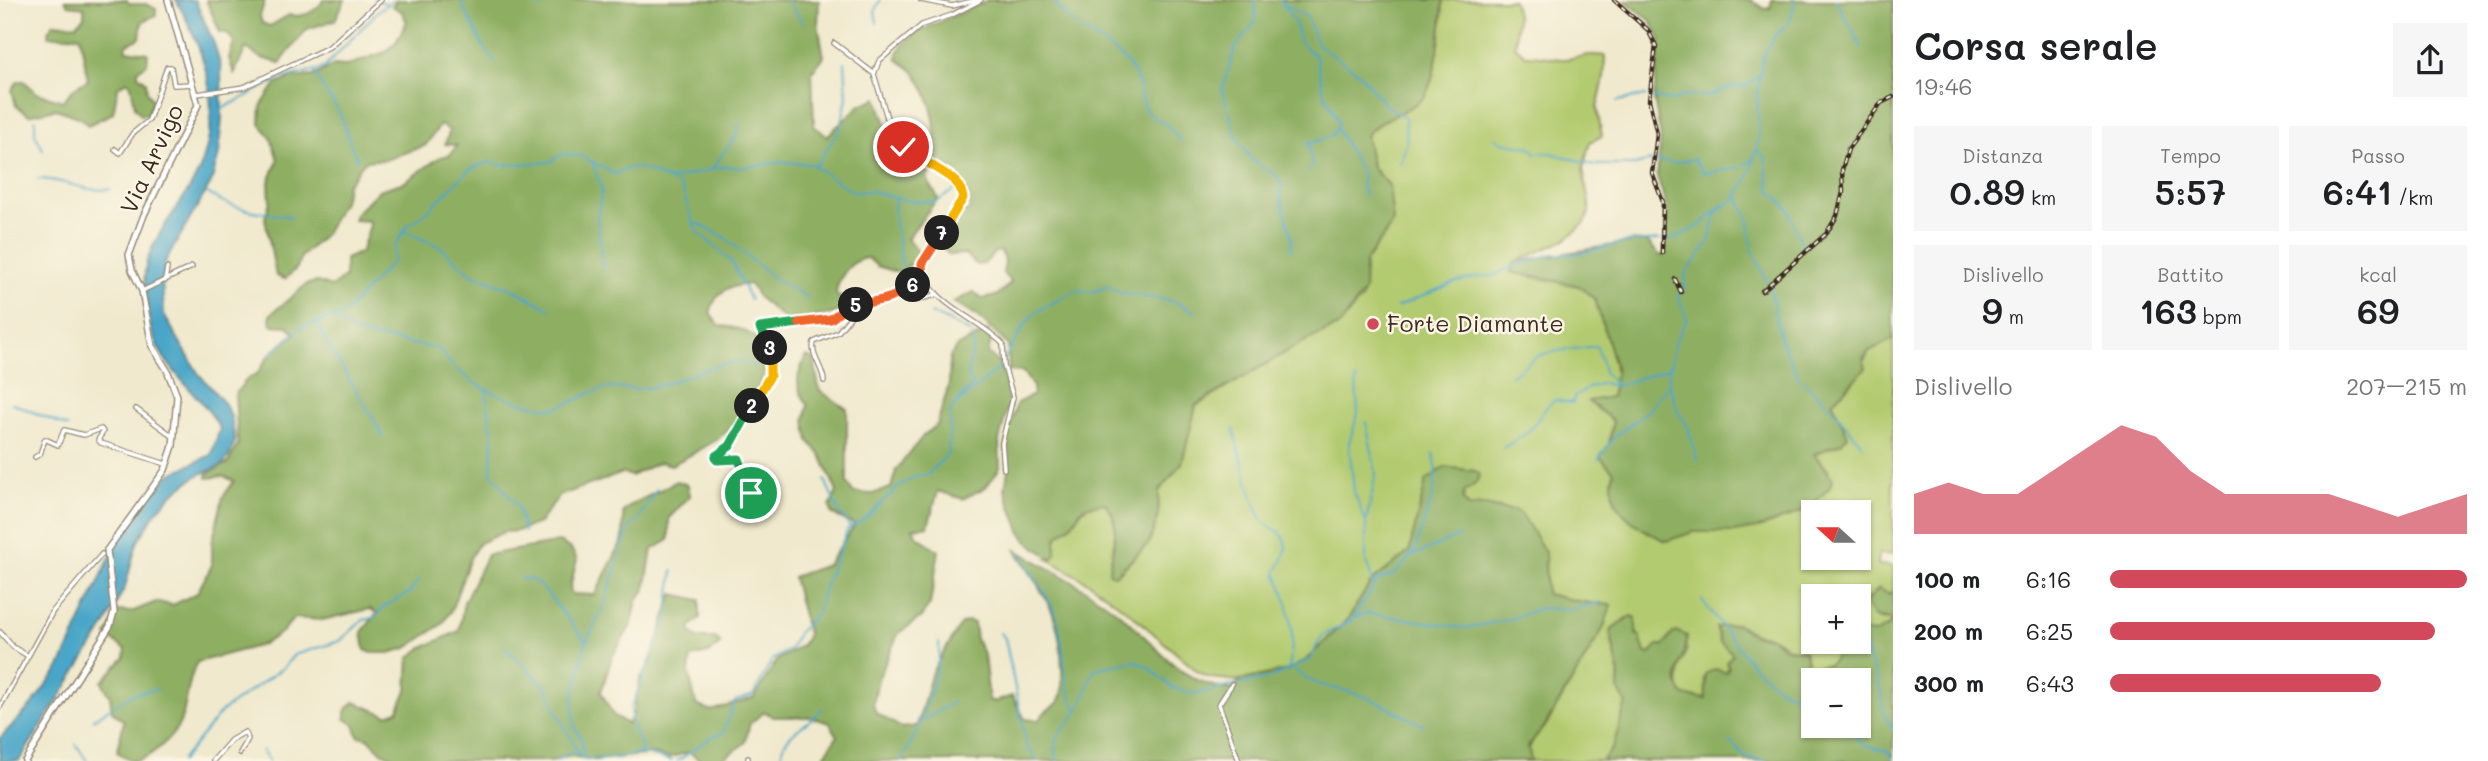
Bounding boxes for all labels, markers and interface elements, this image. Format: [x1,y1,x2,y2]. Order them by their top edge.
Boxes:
text: Corsa serale [1914,20,2158,70]
button: share [2393,23,2467,97]
text: 19:46 [1914,71,1972,101]
street label: Via Arvigo [113,99,189,218]
pin [873,117,933,177]
icon: check [884,128,922,166]
text: Distanza [1962,143,2043,168]
text: Tempo [2160,143,2221,168]
text: Passo [2352,143,2405,168]
text: 0.89 [1950,168,2025,214]
text: 5:57 [2155,168,2226,214]
text: 6:41 [2323,168,2392,214]
text: km [2025,185,2056,210]
text: /km [2392,185,2434,210]
pin: 7 [925,216,960,250]
text: 7 [936,220,947,245]
text: Dislivello [1962,262,2043,287]
text: Battito [2158,262,2223,287]
text: kcal [2359,262,2397,287]
pin: 6 [895,268,930,302]
text: 6 [907,272,918,297]
text: 9 [1982,287,2003,333]
text: 163 [2139,287,2197,333]
text: 69 [2357,287,2399,333]
pin: 5 [838,288,874,322]
text: 5 [850,292,861,317]
text: m [2003,304,2024,329]
text: bpm [2197,304,2242,329]
place label: Forte Diamante [1387,308,1564,338]
marker: Forte Diamante [1365,316,1381,332]
pin: 3 [752,330,788,366]
text: 3 [764,335,775,360]
text: Dislivello [1914,371,2012,401]
text: 207–215 m [2346,371,2467,401]
pin: 2 [734,388,770,424]
text: 2 [746,393,757,418]
pin [721,463,781,523]
icon: arrive [732,474,770,512]
north arrow [1801,500,1871,570]
map controls [1801,500,1871,738]
text: 100 m [1914,564,1980,594]
text: 6:16 [2026,564,2071,594]
button: + [1801,584,1871,654]
text: 200 m [1914,616,1983,646]
text: 6:25 [2026,616,2073,646]
button: − [1801,668,1871,738]
text: 300 m [1914,668,1984,698]
text: 6:43 [2026,668,2074,698]

